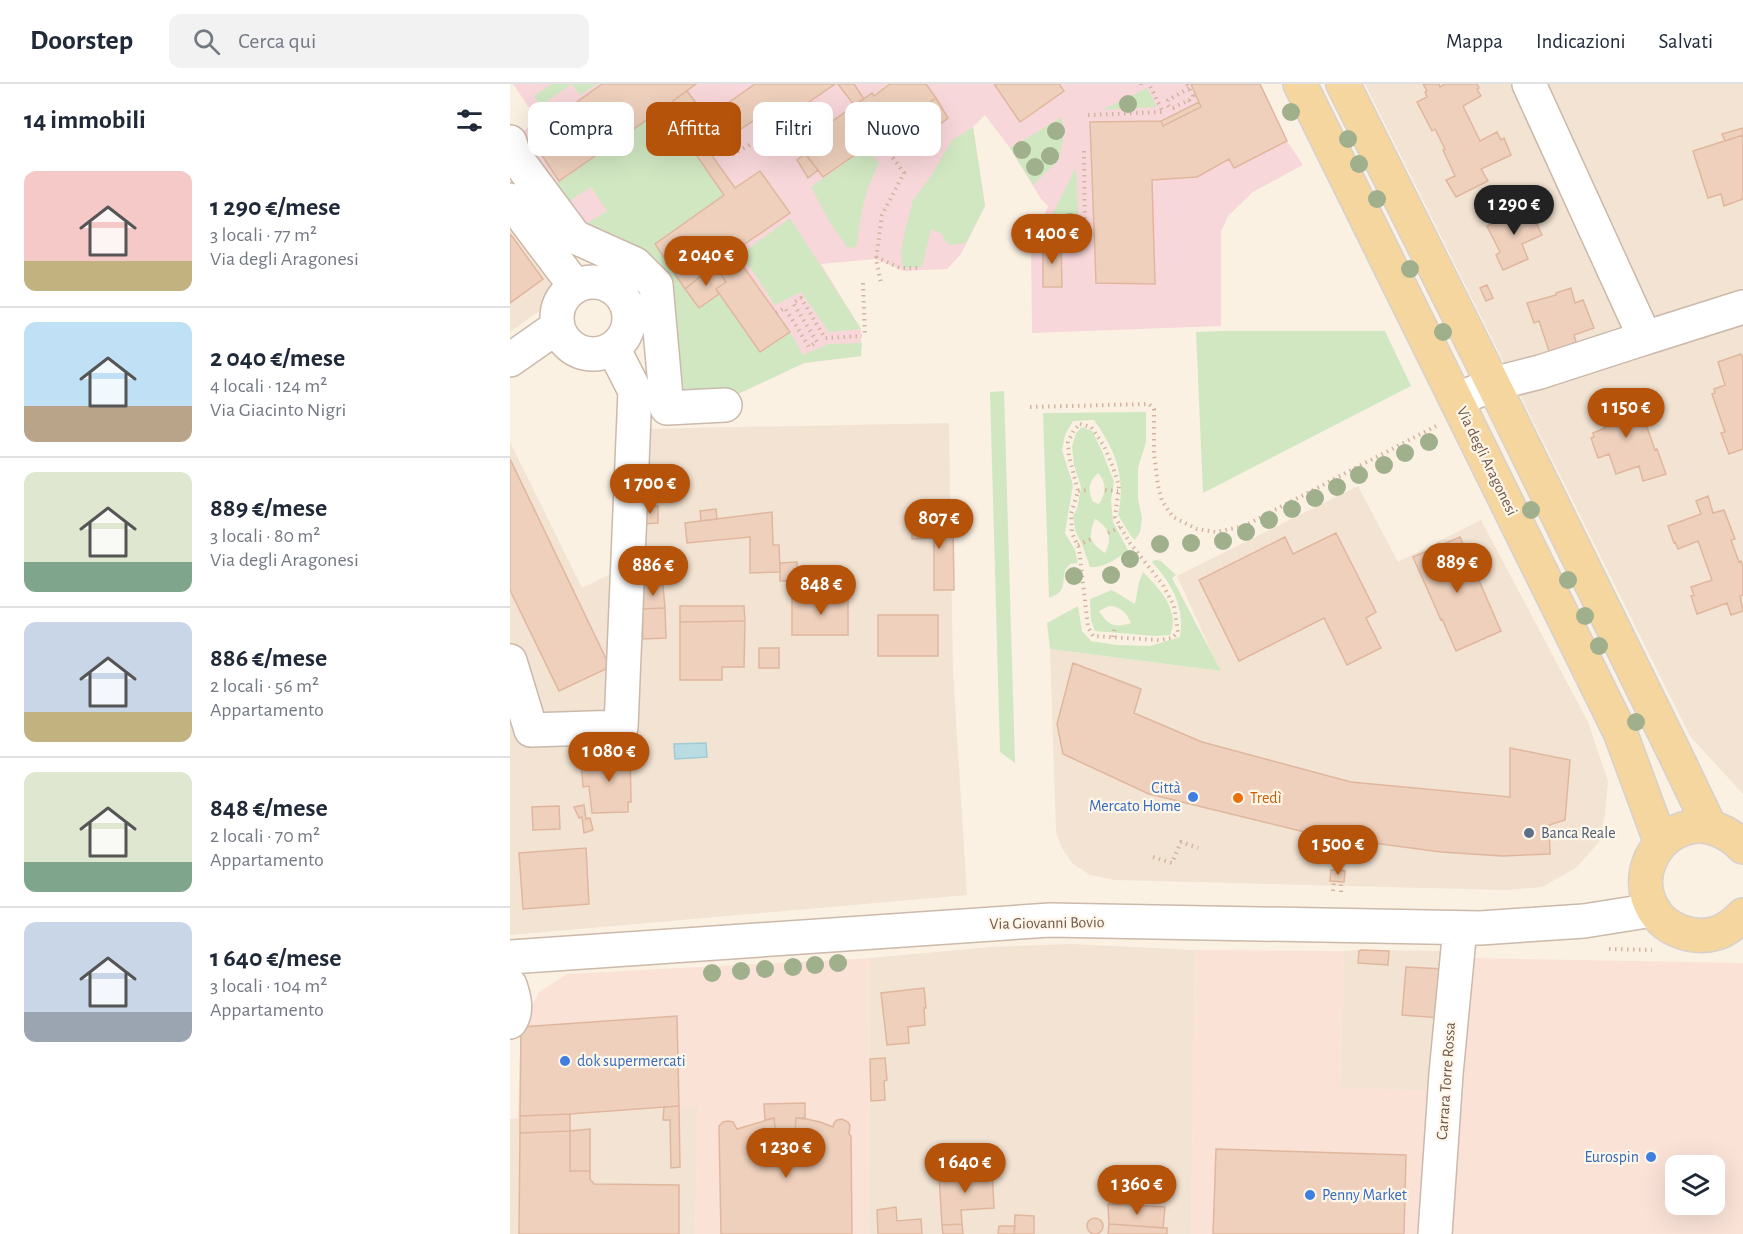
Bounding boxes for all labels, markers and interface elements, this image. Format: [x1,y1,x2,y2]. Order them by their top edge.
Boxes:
search box [169,14,589,68]
icon: search [190,25,223,58]
text: Doorstep [30,27,133,55]
text: Cerca qui [238,30,316,52]
text: Mappa [1446,31,1503,52]
text: Indicazioni [1536,31,1626,52]
text: Salvati [1659,31,1713,52]
chip: Compra [528,102,634,156]
chip: Affitta [646,102,741,156]
chip: Filtri [753,102,833,156]
chip: Nuovo [845,102,941,156]
icon: filters [453,104,486,137]
text: 14 immobili [24,107,146,133]
pin: 1 290 € [1459,185,1569,236]
text: 1 290 €/mese [210,194,341,220]
text: 1 290 € [1488,194,1540,214]
icon: home [72,195,144,267]
pin: 1 400 € [997,214,1107,265]
text: 1 400 € [1025,223,1079,243]
text: 3 locali · 77 m² [210,225,317,245]
pin: 2 040 € [651,236,761,287]
text: 2 040 € [678,245,734,265]
text: Via degli Aragonesi [210,249,359,269]
text: 2 040 €/mese [210,345,345,371]
icon: home [72,346,144,418]
text: 4 locali · 124 m² [210,376,327,396]
pin: 1 150 € [1571,388,1681,439]
text: 1 150 € [1602,397,1650,417]
text: Via Giacinto Nigri [210,400,346,420]
street label: Via degli Aragonesi [1454,404,1520,518]
pin: 1 700 € [595,464,705,515]
text: 1 700 € [624,473,676,493]
text: 889 €/mese [210,495,327,521]
icon: home [72,496,144,568]
pin: 807 € [897,499,981,550]
text: 807 € [918,508,960,528]
text: 3 locali · 80 m² [210,526,320,546]
pin: 889 € [1415,543,1499,594]
pin: 886 € [611,546,695,597]
text: Via degli Aragonesi [210,550,359,570]
text: 889 € [1436,552,1478,572]
text: 886 € [632,555,674,575]
pin: 848 € [779,565,863,616]
text: 848 € [800,574,842,594]
text: 886 €/mese [210,645,327,671]
icon: home [72,646,144,718]
text: 2 locali · 56 m² [210,676,319,696]
text: Appartamento [210,700,324,720]
pin: 1 080 € [554,732,664,783]
text: 1 080 € [582,741,636,761]
place label: Città Mercato Home [1089,780,1181,814]
marker: Città Mercato Home [1186,790,1200,804]
place label: Tredì [1250,790,1282,806]
marker: Tredì [1231,791,1245,805]
text: 848 €/mese [210,795,328,821]
icon: home [72,796,144,868]
pin: 1 500 € [1283,825,1393,876]
place label: Banca Reale [1541,825,1616,841]
text: 2 locali · 70 m² [210,826,320,846]
marker: Banca Reale [1522,826,1536,840]
text: 1 500 € [1312,834,1364,854]
text: Appartamento [210,850,324,870]
street label: Via Giovanni Bovio [989,914,1105,932]
text: 1 640 €/mese [210,945,341,971]
icon: home [72,946,144,1018]
text: 3 locali · 104 m² [210,976,327,996]
text: Appartamento [210,1000,324,1020]
street label: Carrara Torre Rossa [1434,1021,1458,1141]
place label: dok supermercati [577,1053,686,1069]
marker: dok supermercati [558,1054,572,1068]
pin: 1 230 € [731,1128,841,1179]
text: 1 230 € [760,1137,812,1157]
pin: 1 640 € [910,1143,1020,1194]
place label: Eurospin [1584,1149,1639,1165]
marker: Eurospin [1644,1150,1658,1164]
text: 1 640 € [939,1152,991,1172]
map controls [1665,1155,1725,1215]
button: layers [1665,1155,1725,1215]
pin: 1 360 € [1082,1165,1192,1216]
text: 1 360 € [1111,1174,1163,1194]
place label: Penny Market [1322,1187,1407,1204]
marker: Penny Market [1303,1188,1317,1202]

